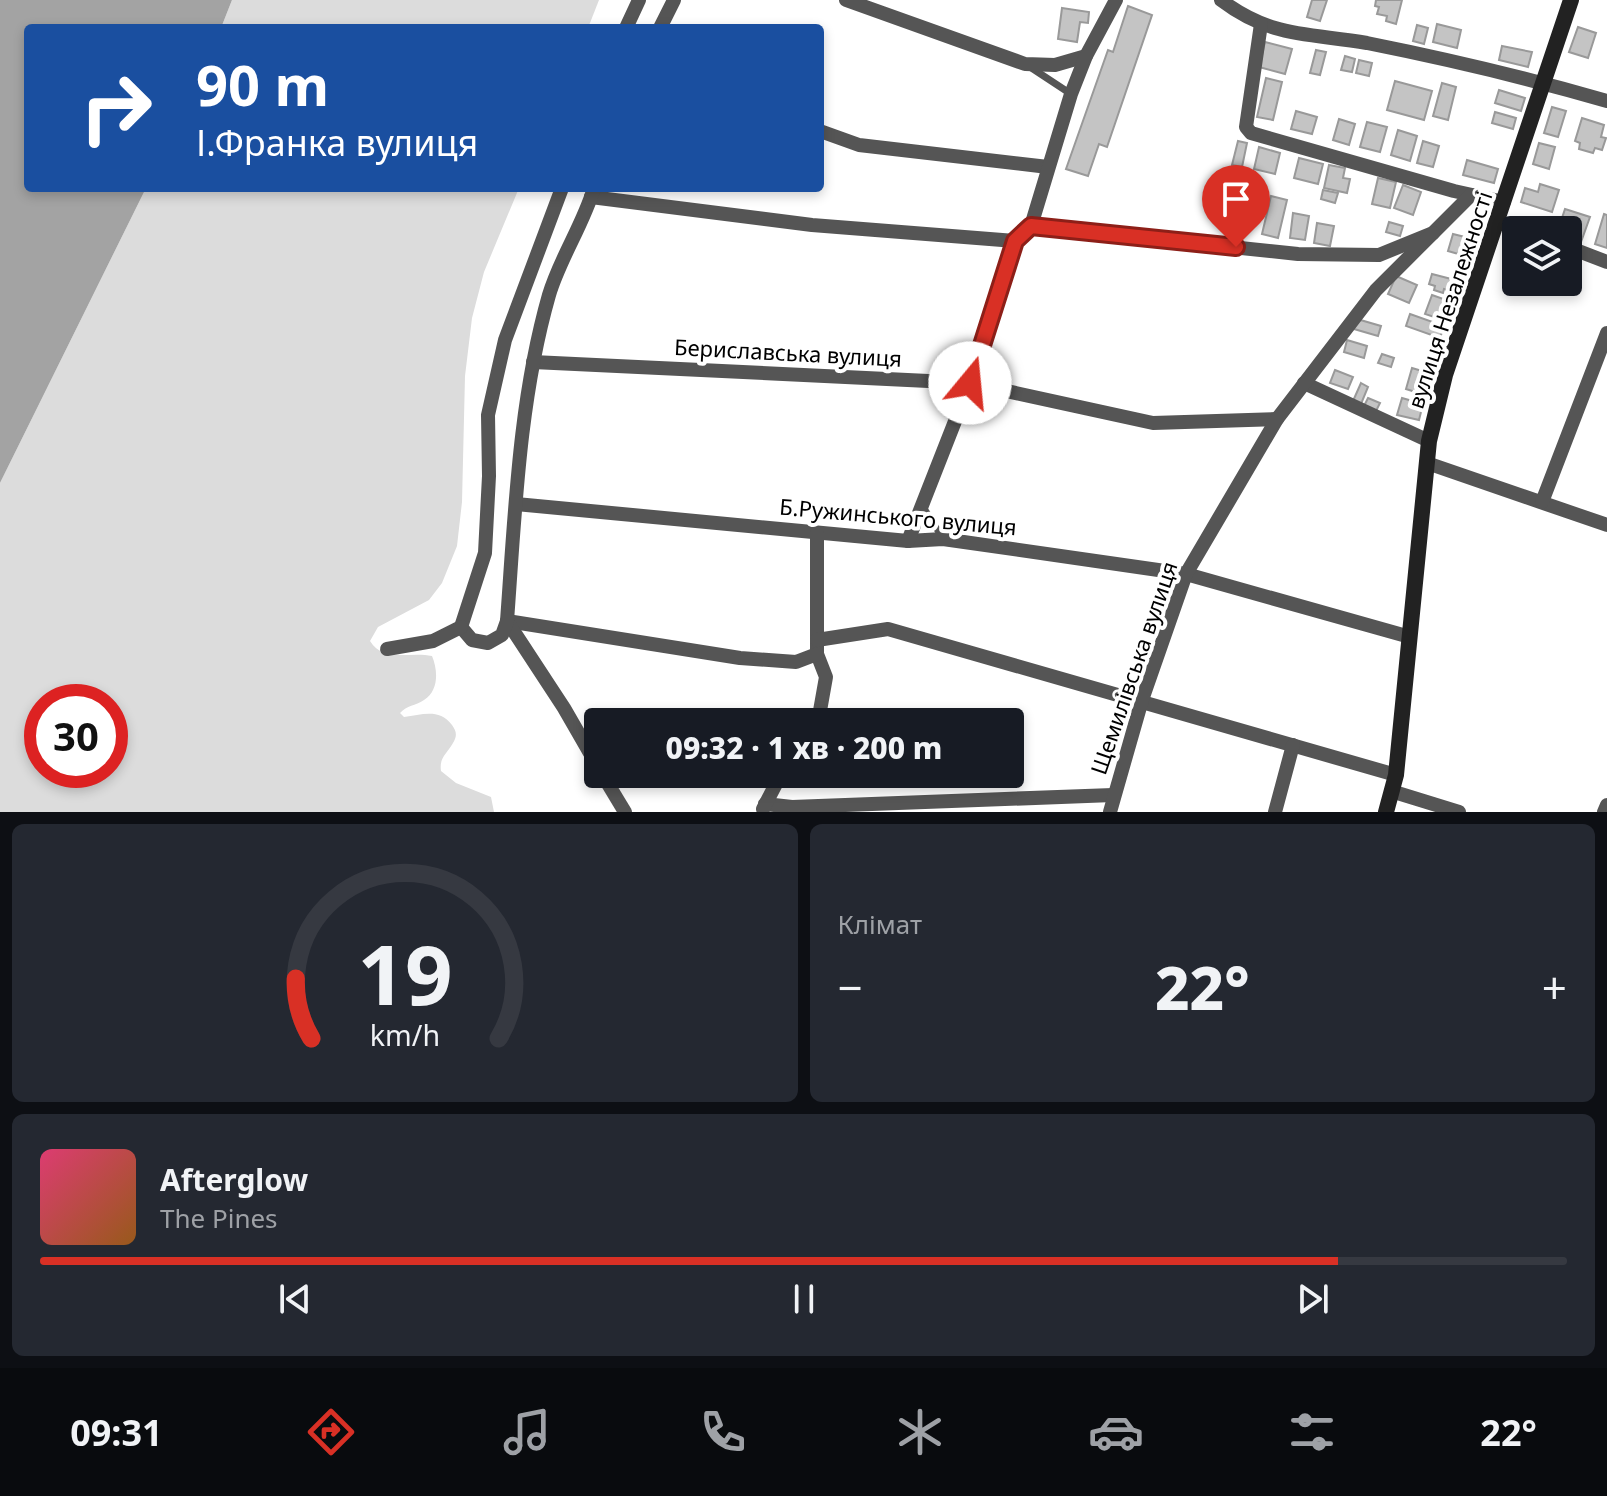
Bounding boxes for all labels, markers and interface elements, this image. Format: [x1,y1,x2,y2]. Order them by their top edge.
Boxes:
text: 90 m [196,46,329,122]
icon: right [64,56,168,160]
text: І.Франка вулиця [196,118,478,167]
pin [1202,165,1270,247]
icon: arrive [1214,177,1258,221]
street label: вулиця Незалежності [1400,187,1498,412]
map controls [1502,216,1582,296]
button: layers [1502,216,1582,296]
street label: Бериславська вулиця [673,331,903,373]
position arrow [928,341,1012,425]
street label: Б.Ружинського вулиця [778,491,1018,541]
street label: Щемилівська вулиця [1083,557,1184,778]
speed limit sign: 30 [24,684,128,788]
text: 09:32 · 1 хв · 200 m [666,727,942,768]
text: Клімат [838,906,922,942]
text: 19 [357,916,452,1029]
text: 22° [1155,946,1250,1028]
text: − [838,957,863,1017]
text: + [1542,957,1567,1017]
text: km/h [370,1015,440,1054]
text: Afterglow [160,1159,308,1200]
text: The Pines [160,1200,278,1236]
icon: previous [273,1277,317,1321]
icon: pause [782,1277,826,1321]
icon: next [1291,1277,1335,1321]
icon: directions [303,1404,359,1460]
icon: music [499,1404,555,1460]
icon: phone [695,1404,751,1460]
icon: climate [892,1404,948,1460]
icon: car [1088,1404,1144,1460]
icon: filters [1284,1404,1340,1460]
text: 09:31 [70,1408,163,1457]
text: 22° [1480,1408,1537,1457]

